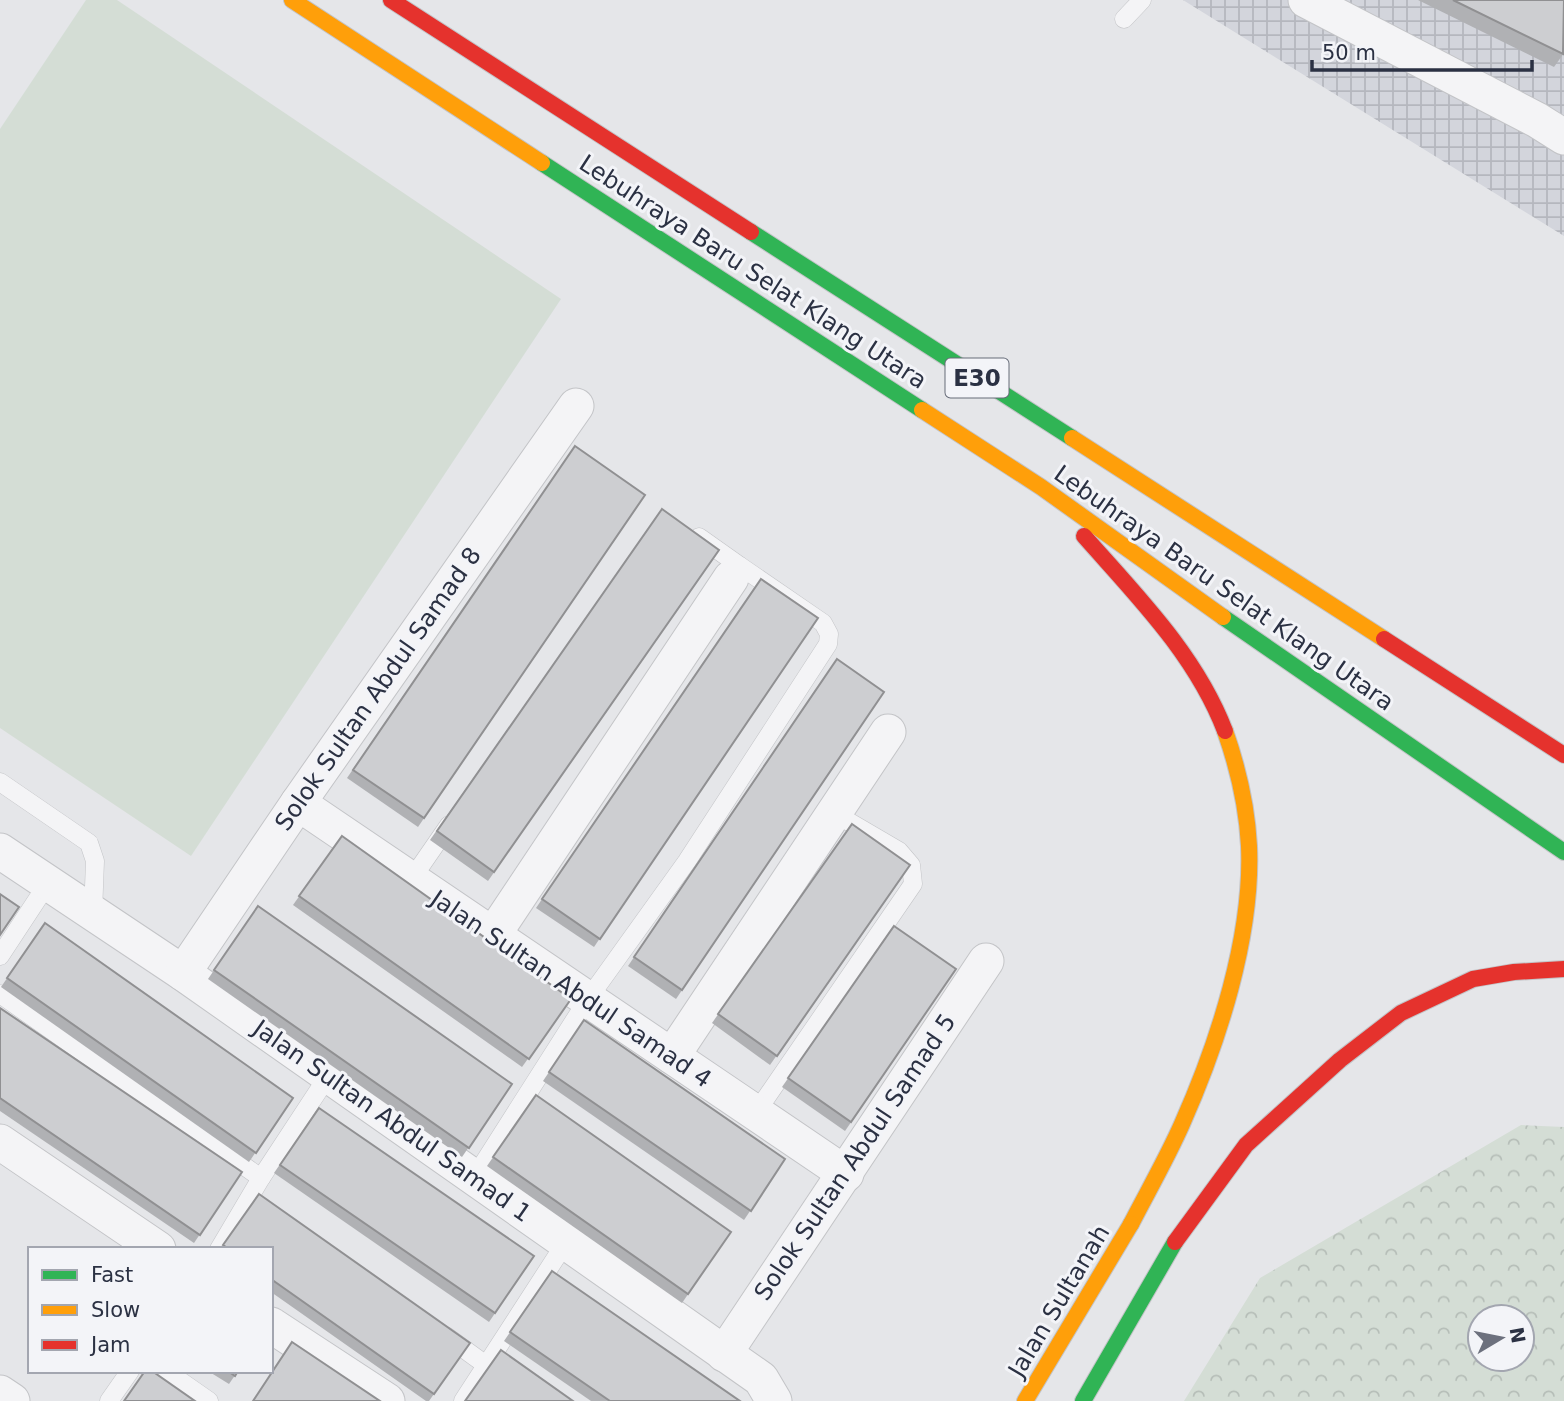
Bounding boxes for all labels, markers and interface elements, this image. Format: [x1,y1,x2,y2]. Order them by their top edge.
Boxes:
scale bar [1312,28,1532,72]
text: 50 m [1322,41,1376,65]
street label: Lebuhraya Baru Selat Klang Utara [574,149,932,395]
road number: E30 [946,358,1009,398]
street label: Lebuhraya Baru Selat Klang Utara [1049,459,1399,717]
street label: Solok Sultan Abdul Samad 8 [269,542,487,836]
street label: Jalan Sultan Abdul Samad 4 [424,883,717,1094]
street label: Solok Sultan Abdul Samad 5 [748,1008,962,1306]
street label: Jalan Sultan Abdul Samad 1 [246,1013,536,1228]
street label: Jalan Sultanah [1002,1220,1115,1384]
legend [28,1247,273,1373]
text: Fast [91,1263,133,1287]
text: Slow [91,1298,140,1322]
north arrow [1466,1303,1536,1373]
text: N [1506,1325,1530,1345]
text: Jam [89,1333,131,1357]

